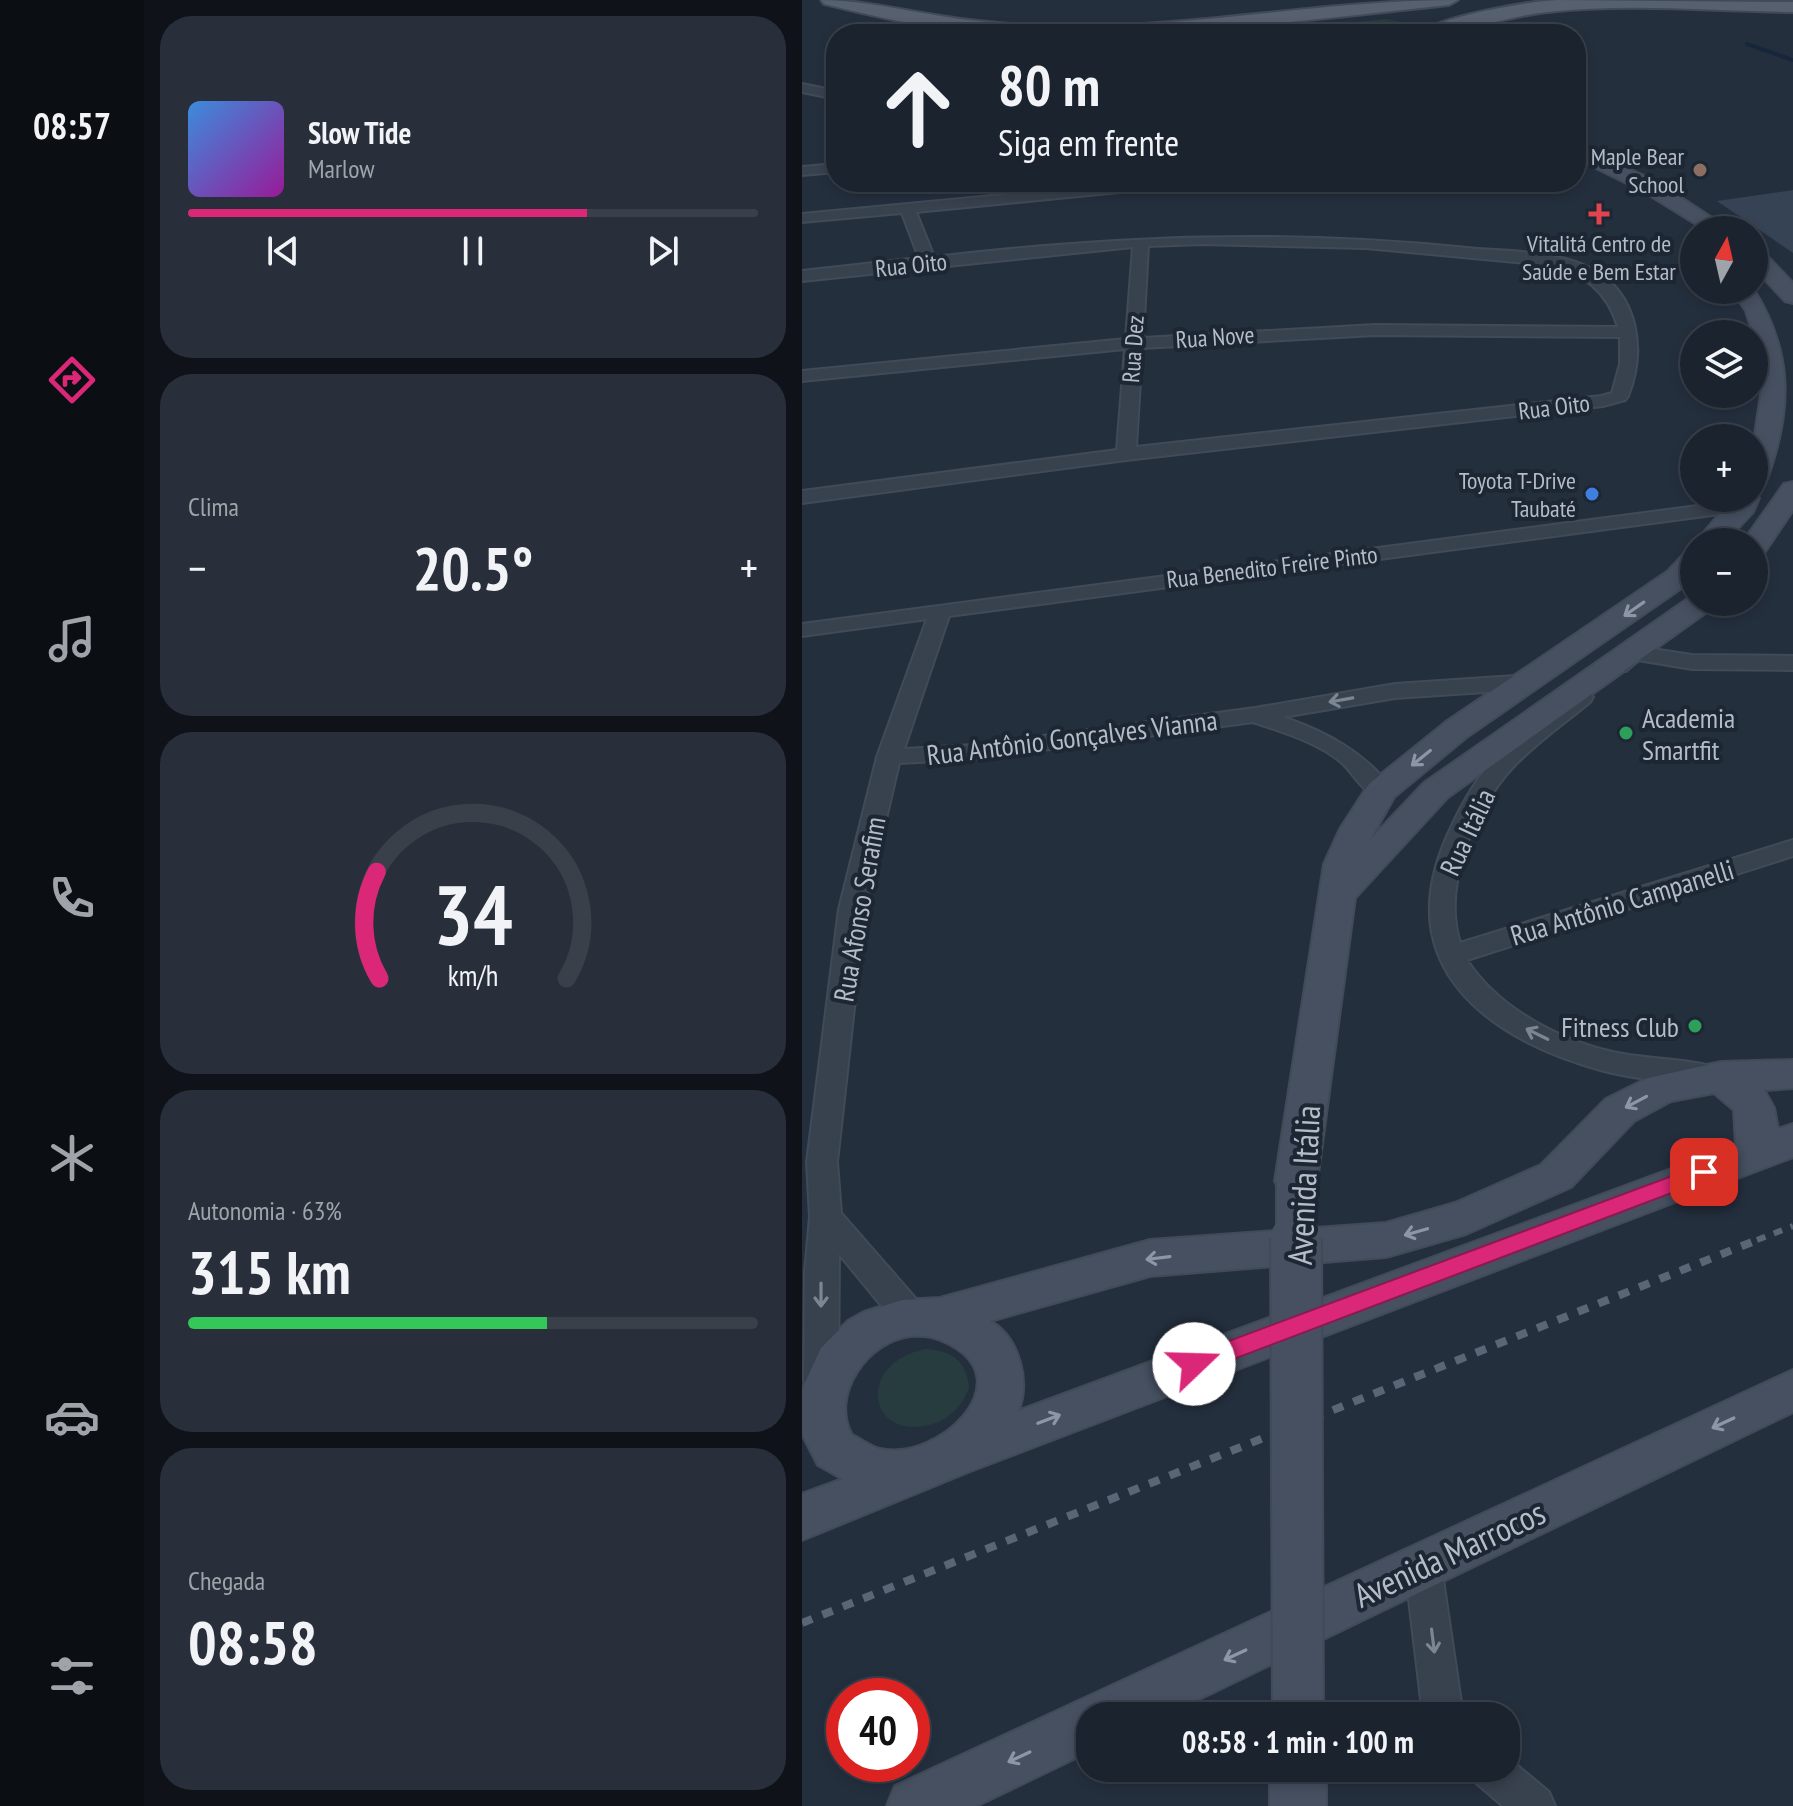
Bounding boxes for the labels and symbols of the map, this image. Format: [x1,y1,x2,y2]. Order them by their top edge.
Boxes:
place label: Maple Bear School [1591,141,1684,200]
marker: Maple Bear School [1691,161,1709,179]
marker: Vitalitá Centro de Saúde e Bem Estar [1588,203,1610,225]
north arrow [1680,216,1768,304]
place label: Vitalitá Centro de Saúde e Bem Estar [1522,228,1676,287]
street label: Rua Oito [874,246,948,284]
street label: Rua Dez [1115,314,1151,384]
street label: Rua Nove [1175,319,1255,355]
street label: Rua Oito [1516,387,1592,427]
place label: Toyota T-Drive Taubaté [1459,465,1576,524]
marker: Toyota T-Drive Taubaté [1583,485,1601,503]
street label: Rua Benedito Freire Pinto [1165,539,1379,595]
one-way arrow [1623,601,1645,617]
one-way arrow [1329,694,1354,709]
place label: Academia Smartfit [1642,699,1735,768]
street label: Rua Antônio Gonçalves Vianna [925,701,1219,773]
marker: Academia Smartfit [1617,724,1635,742]
one-way arrow [1412,749,1432,767]
street label: Rua Itália [1431,783,1503,881]
street label: Rua Afonso Serafim [825,814,893,1004]
street label: Rua Antônio Campanelli [1506,850,1738,954]
place label: Fitness Club [1561,1008,1679,1045]
marker: Fitness Club [1686,1017,1704,1035]
one-way arrow [1525,1026,1549,1041]
one-way arrow [1624,1094,1648,1110]
street label: Avenida Itália [1277,1104,1329,1266]
pin [1670,1138,1738,1206]
one-way arrow [1404,1225,1430,1240]
one-way arrow [1146,1250,1172,1265]
one-way arrow [813,1281,829,1308]
position arrow [1152,1322,1236,1406]
one-way arrow [1036,1411,1061,1425]
one-way arrow [1711,1416,1735,1431]
street label: Avenida Marrocos [1346,1489,1552,1617]
one-way arrow [1426,1628,1441,1653]
one-way arrow [1223,1648,1247,1663]
speed limit sign: 40 [826,1678,930,1782]
one-way arrow [1008,1750,1032,1765]

